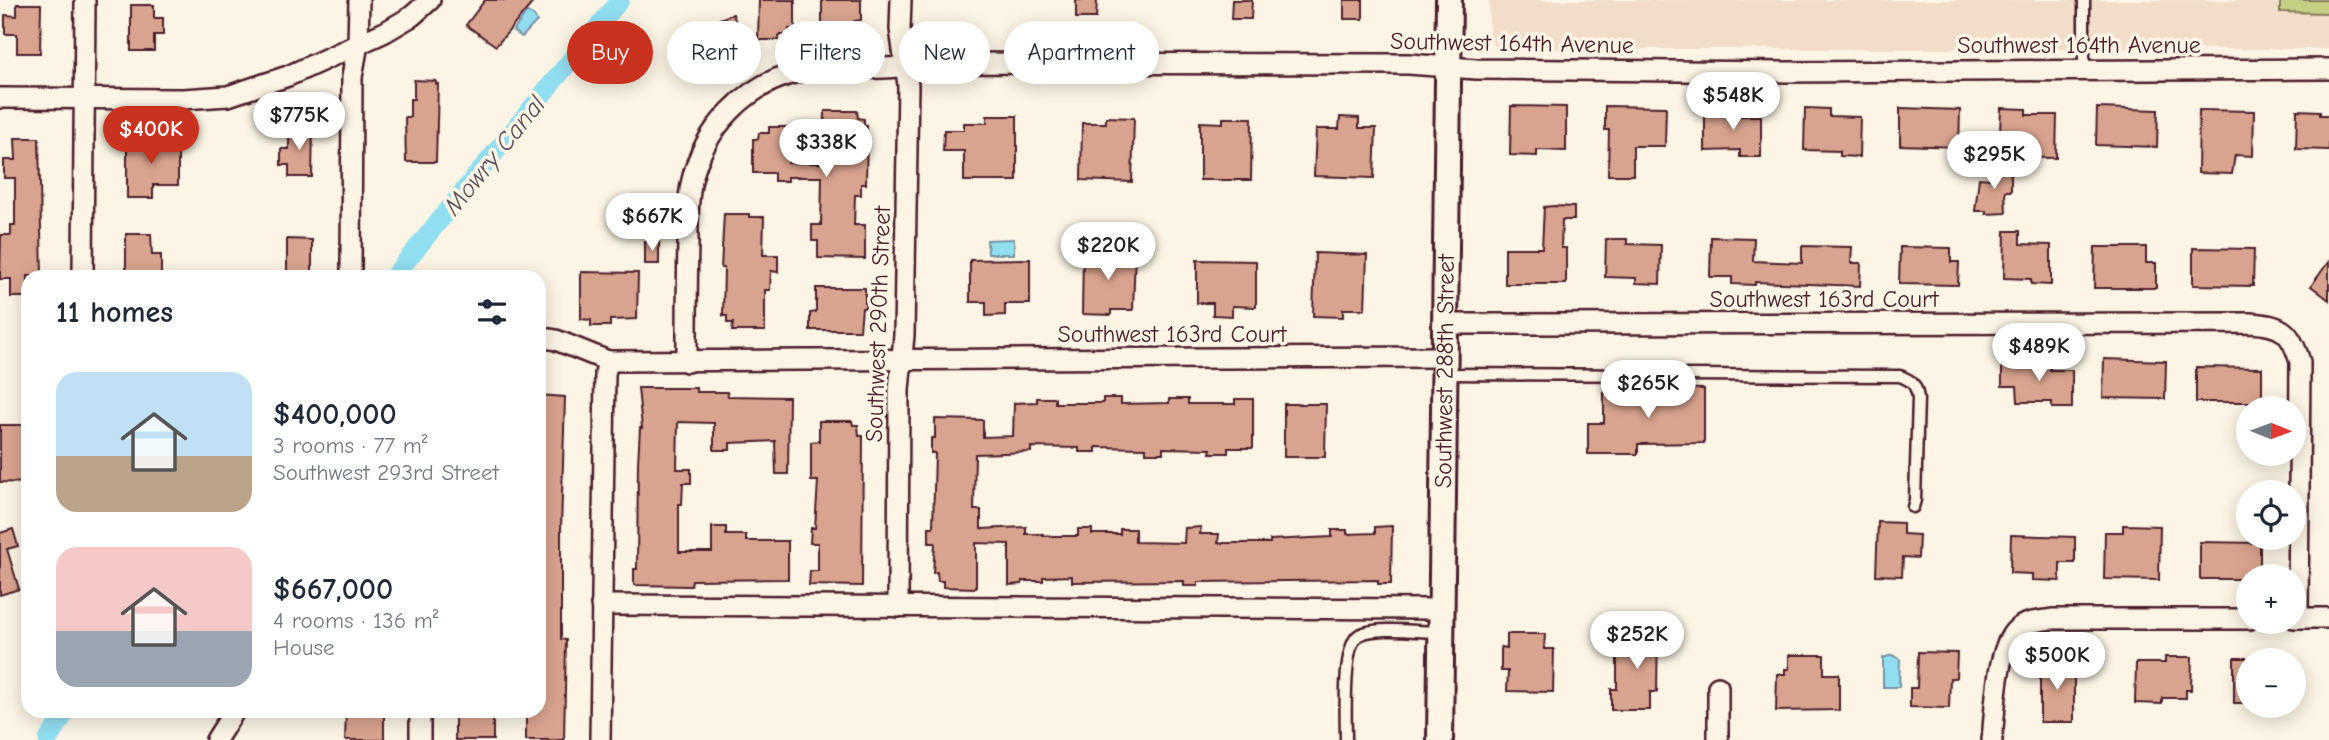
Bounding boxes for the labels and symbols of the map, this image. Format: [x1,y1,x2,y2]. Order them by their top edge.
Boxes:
street label: Southwest 164th Avenue [1390,27,1634,59]
street label: Southwest 164th Avenue [1957,31,2201,59]
pin: $548K [1684,72,1782,132]
water label: Mowry Canal [437,90,552,222]
pin: $775K [250,92,348,152]
pin: $400K [102,106,200,166]
pin: $338K [777,120,875,179]
pin: $295K [1945,132,2043,191]
pin: $667K [603,194,701,253]
street label: Southwest 290th Street [860,204,896,443]
pin: $220K [1059,222,1157,282]
street label: Southwest 288th Street [1429,253,1460,488]
street label: Southwest 163rd Court [1709,285,1940,313]
street label: Southwest 163rd Court [1057,320,1288,348]
pin: $489K [1990,324,2088,383]
pin: $265K [1599,360,1697,420]
north arrow [2236,396,2306,466]
pin: $252K [1588,612,1686,671]
pin: $500K [2008,632,2106,692]

